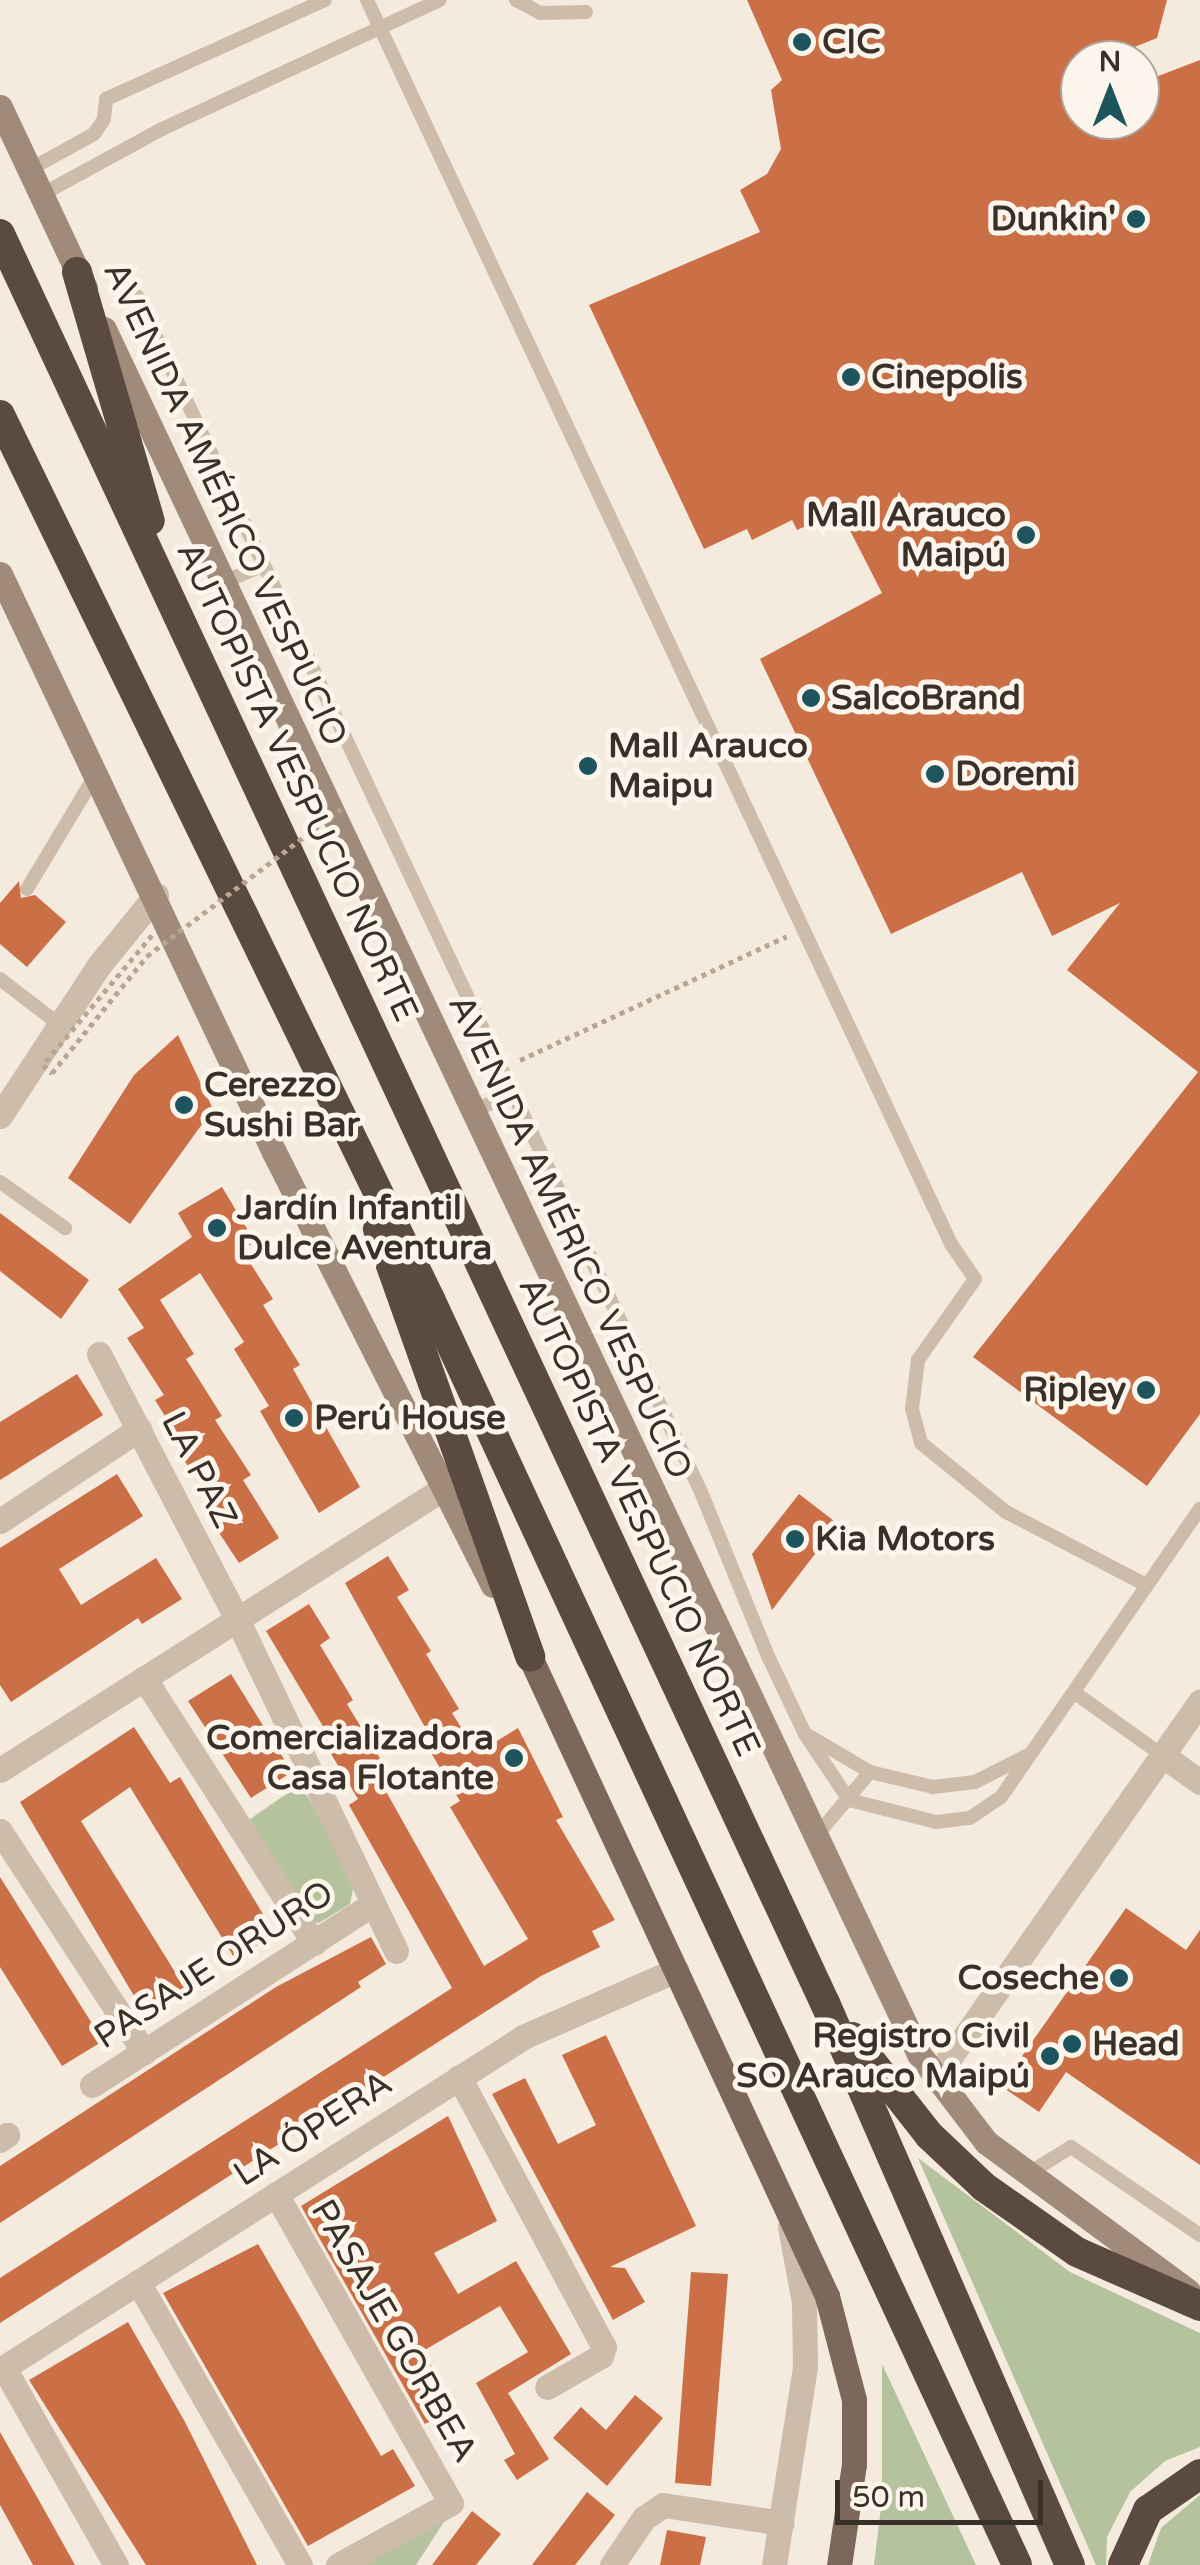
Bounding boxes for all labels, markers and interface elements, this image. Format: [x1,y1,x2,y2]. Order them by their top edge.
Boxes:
place label: CIC [822,21,881,63]
marker: CIC [791,31,813,53]
north arrow [1060,40,1160,140]
text: N [1099,45,1121,79]
place label: Dunkin' [990,198,1116,240]
marker: Dunkin' [1125,208,1147,230]
street label: AVENIDA AMÉRICO VESPUCIO [94,255,356,753]
place label: Cinepolis [871,356,1023,398]
marker: Cinepolis [840,366,862,388]
place label: Mall Arauco Maipú [806,494,1006,576]
marker: Mall Arauco Maipú [1015,524,1037,546]
street label: AUTOPISTA VESPUCIO NORTE [167,536,427,1028]
place label: SalcoBrand [831,677,1021,719]
marker: SalcoBrand [800,687,822,709]
place label: Mall Arauco Maipu [608,725,808,807]
place label: Doremi [955,753,1075,795]
marker: Mall Arauco Maipu [577,755,599,777]
marker: Doremi [924,763,946,785]
street label: AVENIDA AMÉRICO VESPUCIO [439,988,701,1486]
place label: Cerezzo Sushi Bar [204,1064,360,1146]
marker: Cerezzo Sushi Bar [173,1094,195,1116]
place label: Jardín Infantil Dulce Aventura [237,1187,492,1269]
marker: Jardín Infantil Dulce Aventura [206,1217,228,1239]
street label: AUTOPISTA VESPUCIO NORTE [509,1271,769,1763]
place label: Ripley [1023,1369,1126,1411]
marker: Ripley [1135,1379,1157,1401]
place label: Perú House [314,1397,506,1439]
street label: LA PAZ [152,1405,246,1535]
marker: Perú House [283,1407,305,1429]
place label: Kia Motors [815,1518,995,1560]
marker: Kia Motors [784,1528,806,1550]
place label: Comercializadora Casa Flotante [206,1717,494,1799]
marker: Comercializadora Casa Flotante [503,1747,525,1769]
street label: PASAJE ORURO [87,1872,341,2058]
place label: Coseche [958,1957,1099,1999]
marker: Coseche [1108,1967,1130,1989]
place label: Registro Civil SO Arauco Maipú [736,2015,1030,2097]
place label: Head [1092,2023,1179,2065]
marker: Head [1061,2033,1083,2055]
marker: Registro Civil SO Arauco Maipú [1039,2045,1061,2067]
street label: LA ÓPERA [226,2062,400,2196]
street label: PASAJE GORBEA [302,2192,486,2470]
scale bar [840,2460,1048,2522]
text: 50 m [852,2479,925,2516]

